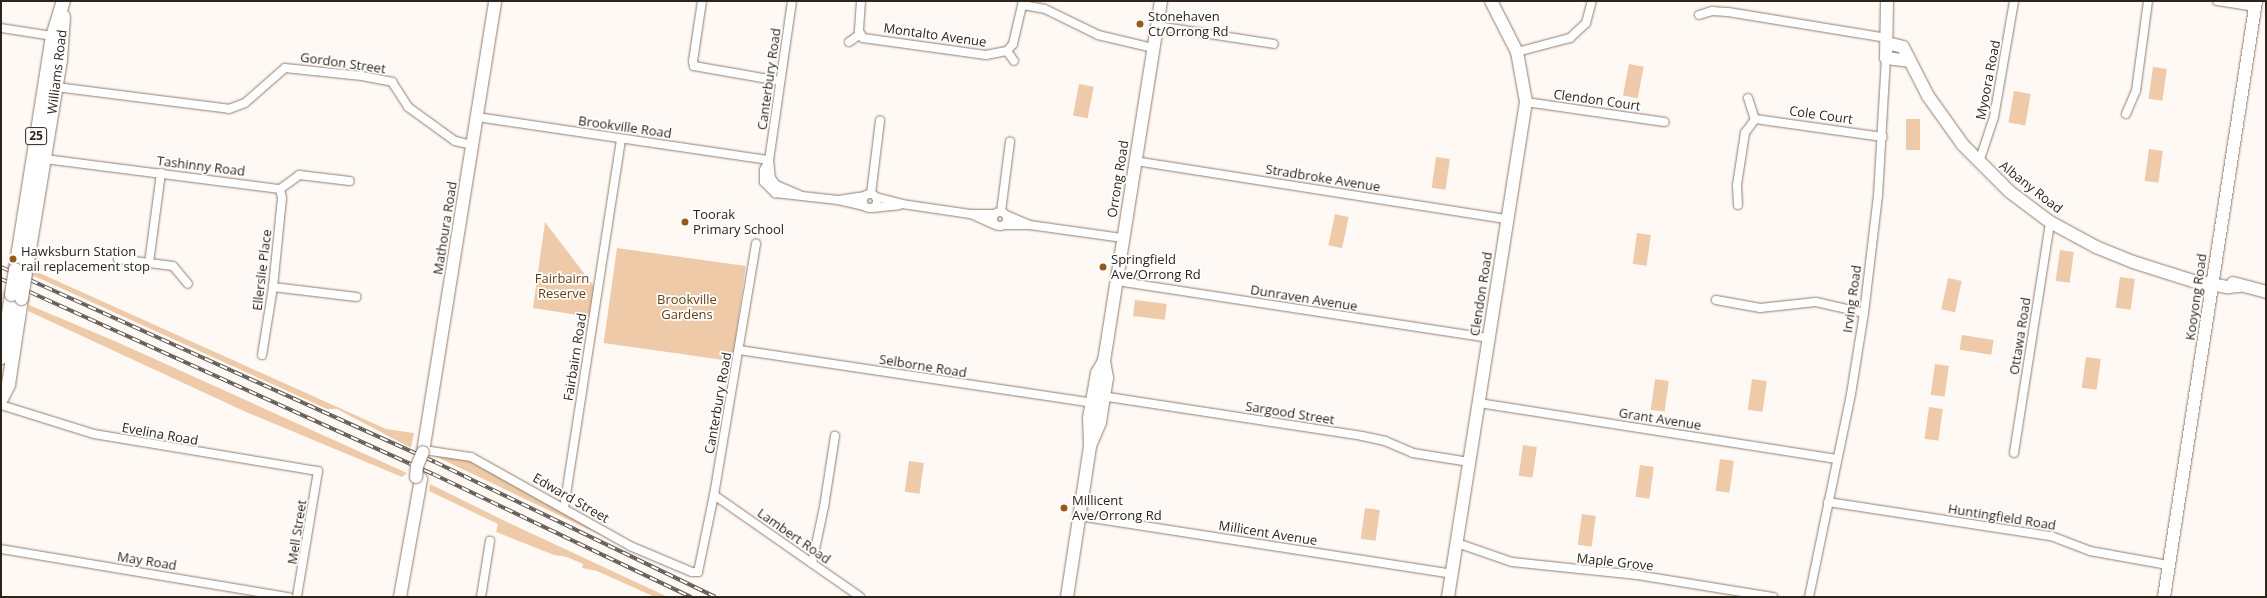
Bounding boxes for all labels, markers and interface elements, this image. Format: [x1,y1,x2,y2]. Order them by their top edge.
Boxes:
place label: Stonehaven Ct/Orrong Rd [1148,9,1229,40]
marker: Stonehaven Ct/Orrong Rd [1135,19,1145,29]
street label: Montalto Avenue [883,20,987,50]
street label: Canterbury Road [754,27,784,131]
street label: Williams Road [44,29,70,115]
street label: Myoora Road [1973,39,2003,121]
street label: Gordon Street [299,49,387,77]
street label: Clendon Court [1552,86,1642,114]
street label: Cole Court [1788,103,1854,127]
street label: Brookville Road [577,113,673,141]
road number: 25 [25,126,47,146]
street label: Orrong Road [1104,139,1132,219]
street label: Tashinny Road [156,153,246,179]
street label: Albany Road [1996,158,2066,216]
street label: Stradbroke Avenue [1264,161,1382,195]
street label: Mathoura Road [430,180,460,276]
place label: Toorak Primary School [693,207,784,238]
marker: Toorak Primary School [680,217,690,227]
street label: Ellerslie Place [249,229,275,311]
place label: Hawksburn Station rail replacement stop [21,244,150,275]
street label: Clendon Road [1467,251,1495,337]
place label: Springfield Ave/Orrong Rd [1111,252,1201,283]
street label: Kooyong Road [2182,253,2210,341]
marker: Hawksburn Station rail replacement stop [8,254,18,264]
marker: Springfield Ave/Orrong Rd [1098,262,1108,272]
street label: Irving Road [1840,264,1864,334]
park label: Fairbairn Reserve [535,271,589,302]
street label: Dunraven Avenue [1249,282,1359,314]
park label: Brookville Gardens [657,292,717,323]
street label: Ottawa Road [2006,296,2034,376]
street label: Fairbairn Road [560,312,590,402]
street label: Canterbury Road [701,351,735,455]
street label: Selborne Road [878,351,968,381]
street label: Sargood Street [1244,398,1336,428]
street label: Grant Avenue [1618,405,1702,433]
street label: Evelina Road [121,420,199,448]
street label: Edward Street [530,470,612,526]
place label: Millicent Ave/Orrong Rd [1072,493,1162,524]
street label: Mell Street [284,499,310,565]
street label: Huntingfield Road [1947,501,2057,533]
marker: Millicent Ave/Orrong Rd [1059,503,1069,513]
street label: Lambert Road [754,505,834,567]
street label: Millicent Avenue [1218,518,1318,548]
street label: May Road [116,549,178,573]
street label: Maple Grove [1576,550,1654,574]

